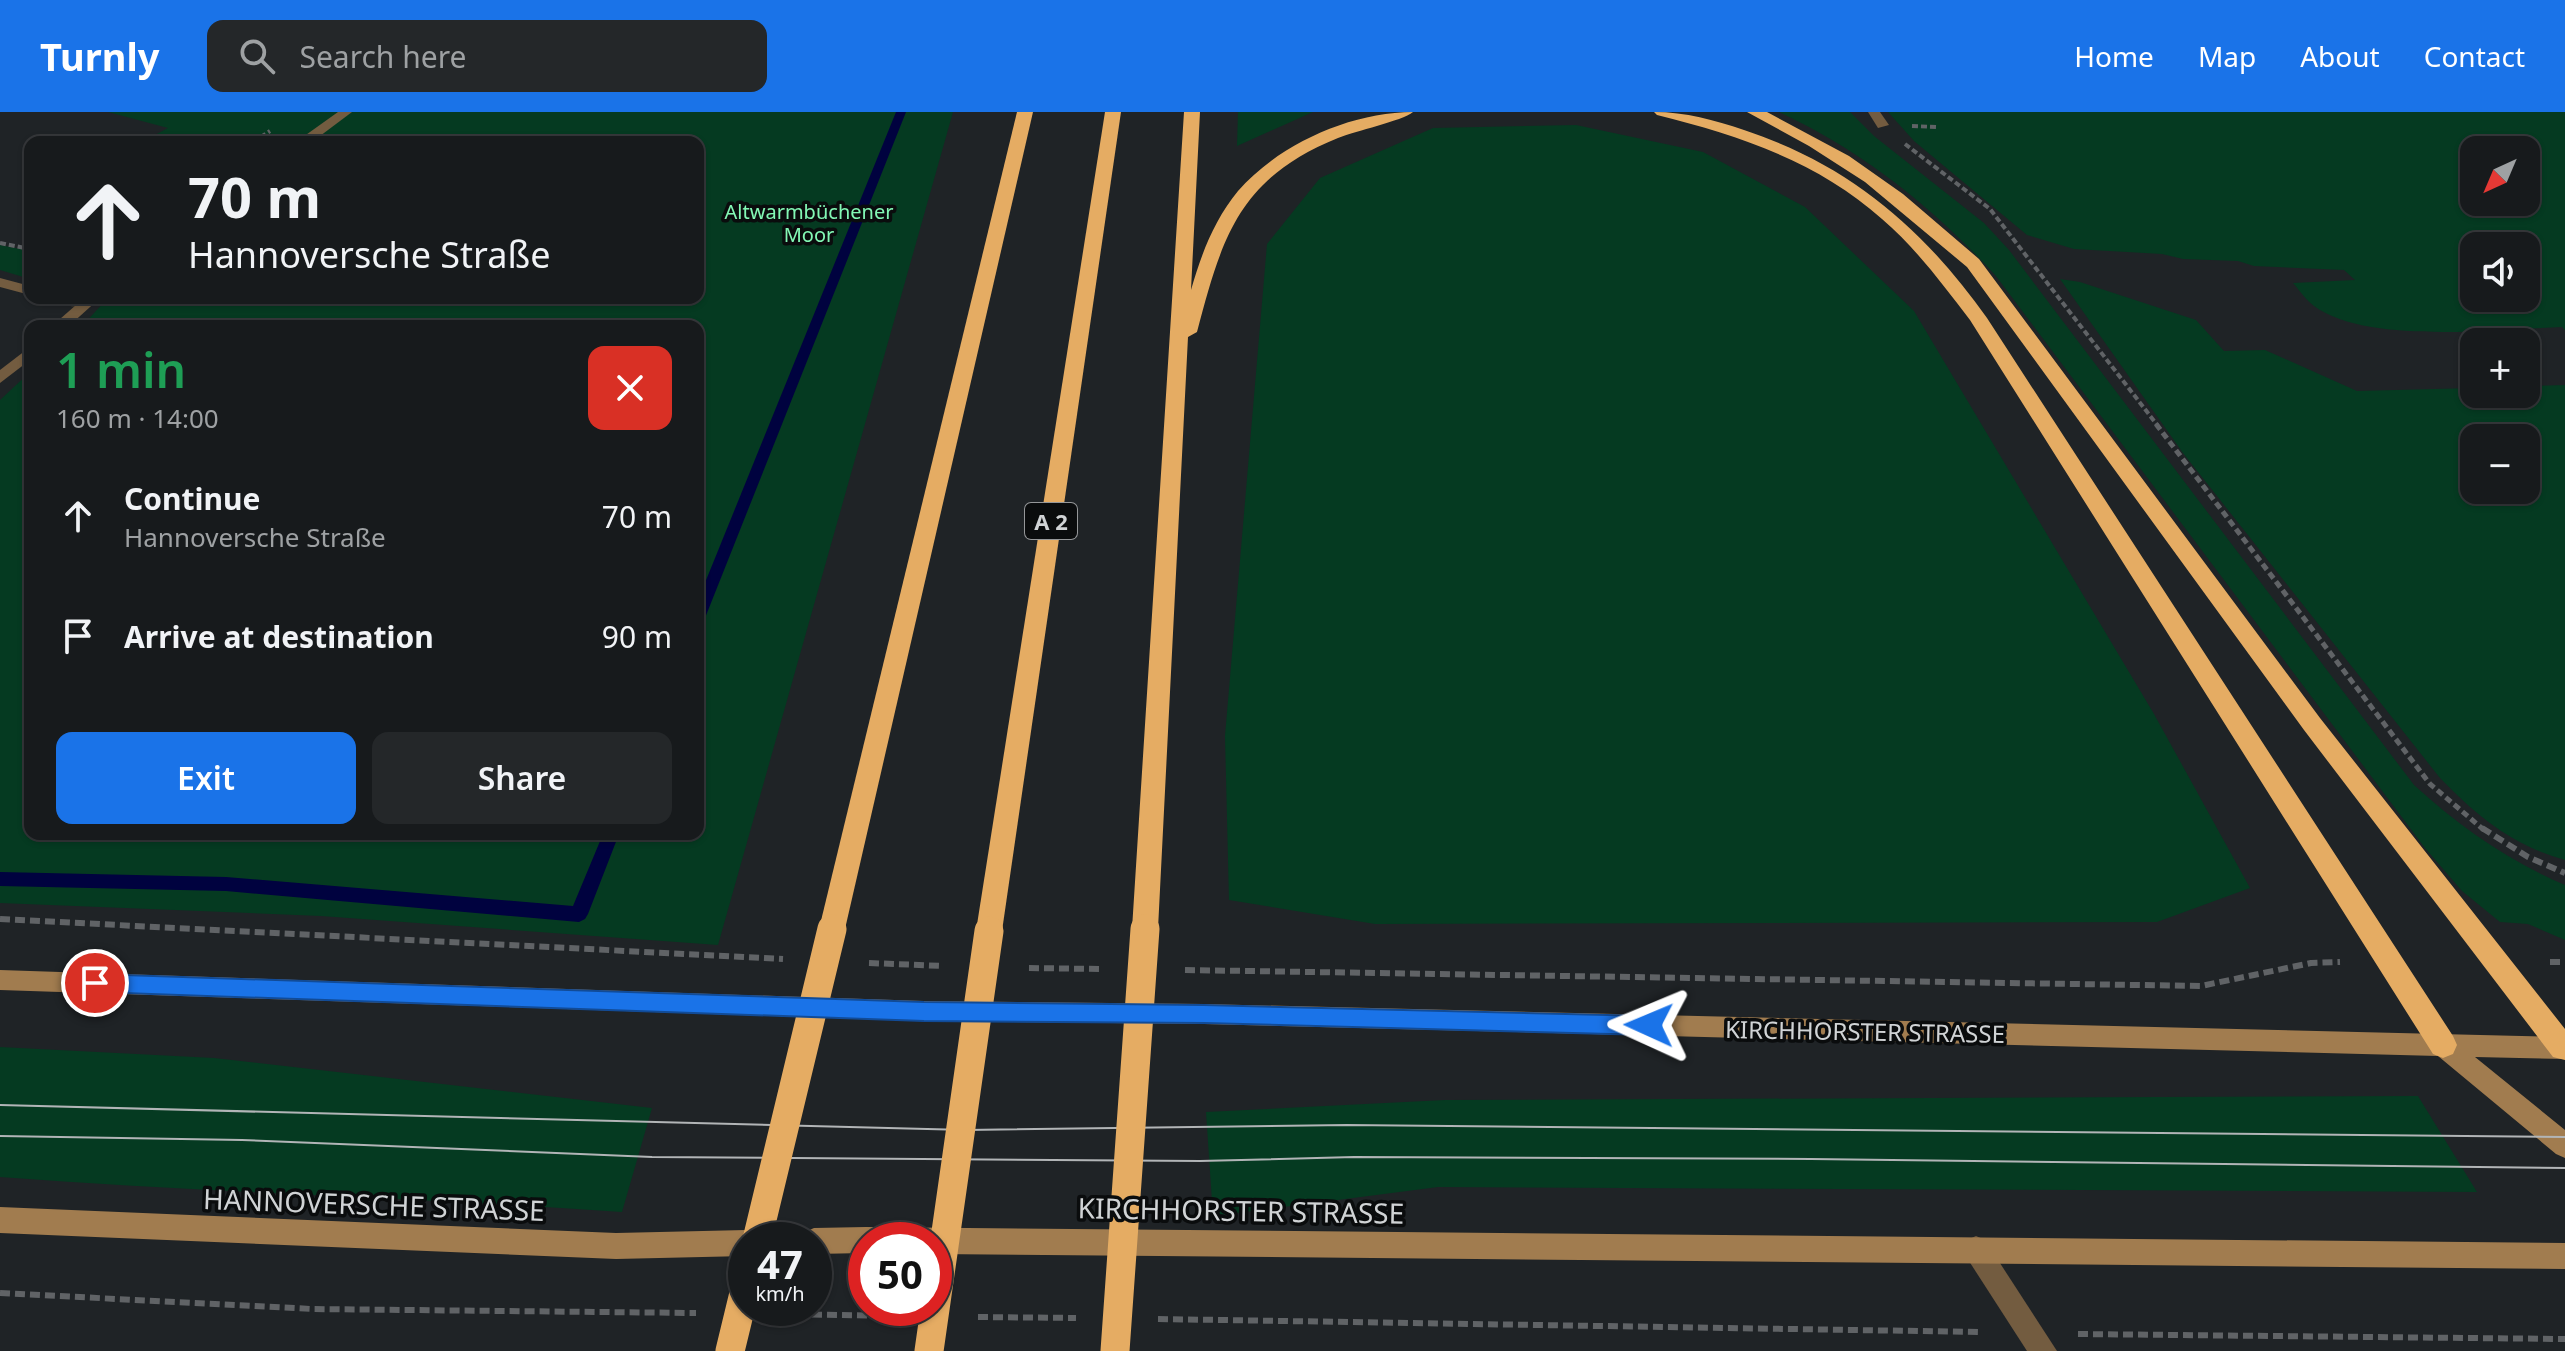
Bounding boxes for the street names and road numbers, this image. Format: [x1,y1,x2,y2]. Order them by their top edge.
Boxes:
road number: A 2 [1025,503,1077,539]
street label: KIRCHHORSTER STRASSE [1725,1012,2005,1050]
street label: HANNOVERSCHE STRASSE [203,1179,545,1229]
street label: KIRCHHORSTER STRASSE [1077,1188,1405,1232]

